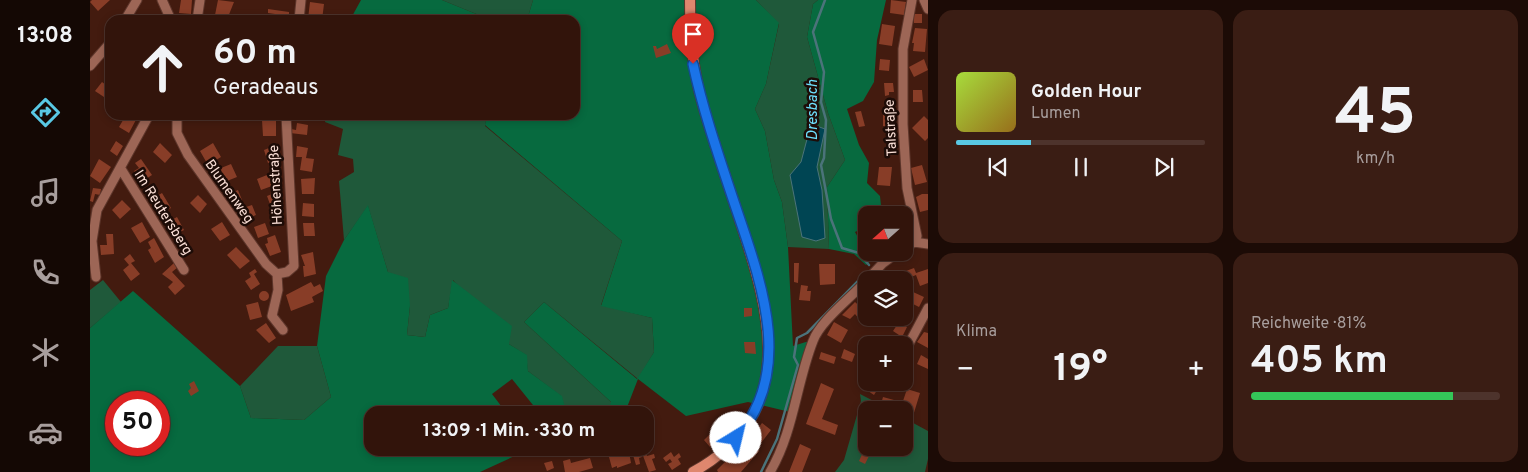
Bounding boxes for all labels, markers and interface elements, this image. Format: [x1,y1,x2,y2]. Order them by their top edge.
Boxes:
pin [672,13,714,64]
icon: arrive [679,20,707,48]
text: 13:08 [17,23,73,50]
text: 60 m [213,32,297,76]
icon: ahead [130,35,195,100]
text: Geradeaus [213,75,319,102]
text: 45 [1335,75,1416,157]
water label: Dresbach [804,80,823,140]
text: Golden Hour [1031,80,1142,104]
icon: directions [28,95,63,130]
street label: Talstraße [882,99,901,157]
text: Lumen [1031,104,1081,124]
street label: Höhenstraße [266,144,287,225]
text: km/h [1356,149,1395,169]
icon: previous [984,153,1012,181]
icon: pause [1067,153,1095,181]
icon: next [1150,153,1178,181]
street label: Blumenweg [201,157,257,227]
street label: Im Reutersberg [130,167,196,258]
icon: music [28,175,63,210]
north arrow [858,206,912,261]
map controls [858,206,913,456]
icon: phone [28,255,63,290]
button: layers [858,271,913,326]
text: Reichweite · 81% [1251,314,1366,334]
text: Klima [956,322,997,342]
icon: climate [28,335,63,370]
button: + [858,336,913,391]
text: 405 km [1251,338,1388,387]
text: 19° [1053,346,1108,395]
text: − [956,353,974,389]
text: + [1187,353,1205,389]
speed limit sign: 50 [105,391,170,456]
button: − [858,401,913,456]
position arrow [709,411,761,463]
icon: car [28,415,63,450]
text: 13:09 · 1 Min. · 330 m [423,419,595,443]

